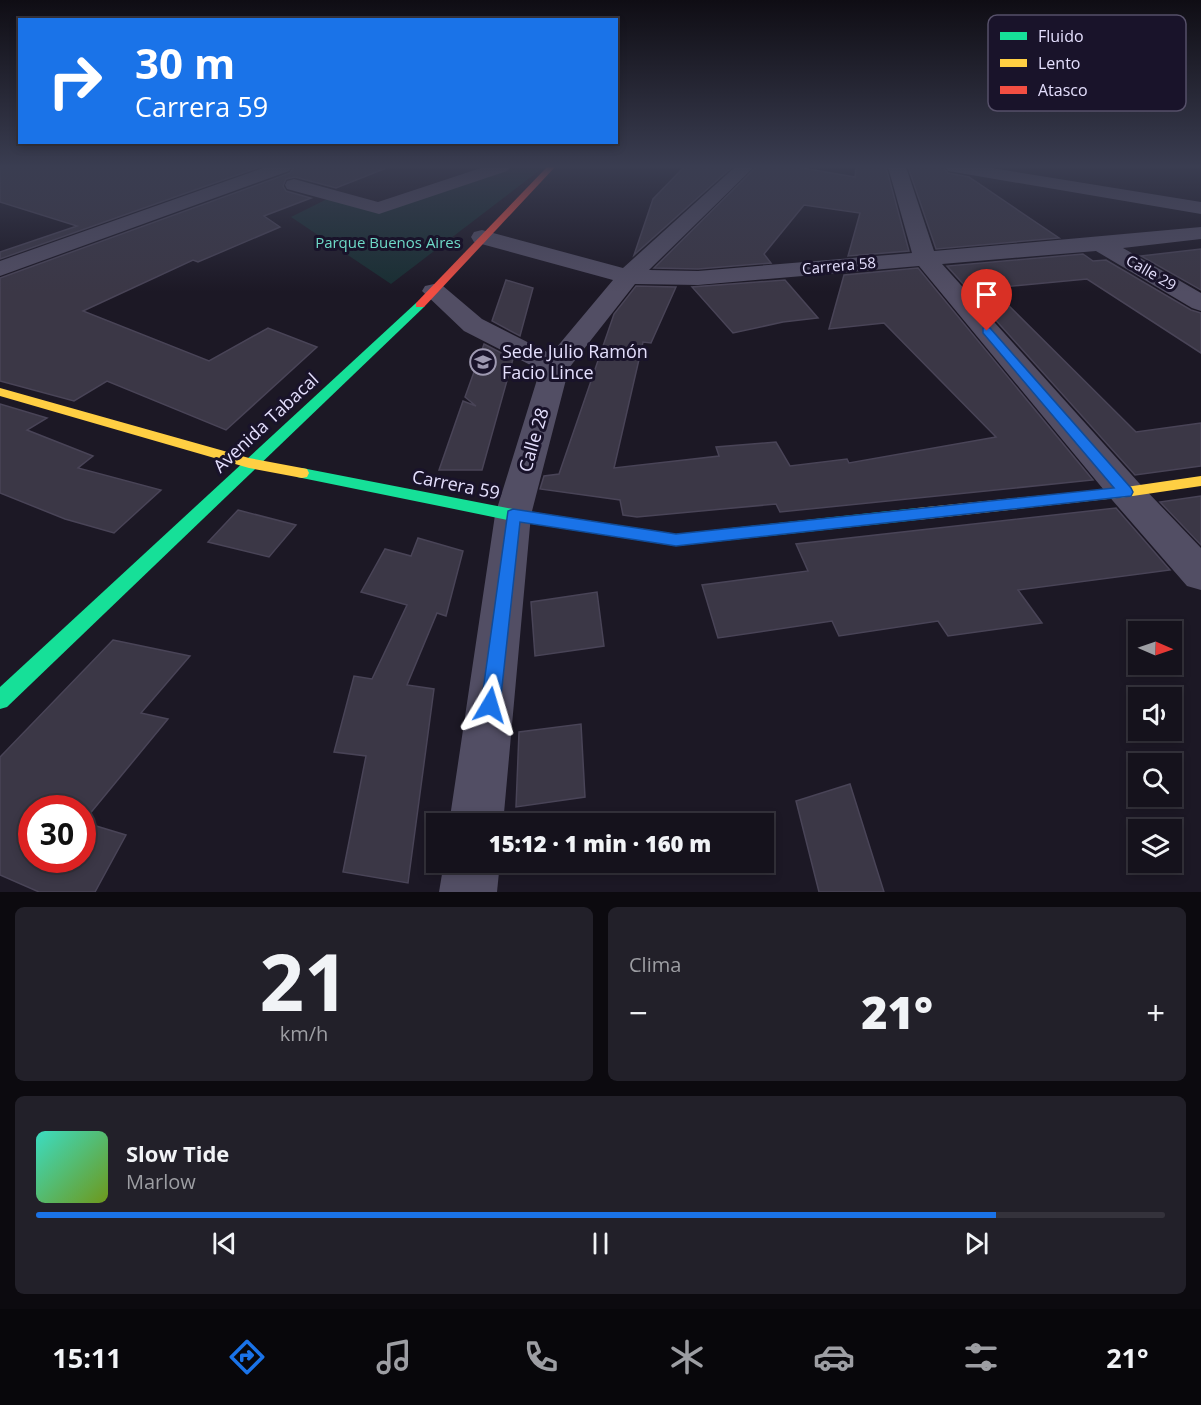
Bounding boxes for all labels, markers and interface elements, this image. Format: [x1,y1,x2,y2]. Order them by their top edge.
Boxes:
legend [988,15,1186,111]
text: Fluido [1038,25,1084,47]
text: 30 m [135,34,235,91]
icon: right [36,42,114,120]
text: Lento [1038,52,1080,74]
text: Atasco [1038,79,1088,101]
text: Carrera 59 [135,88,268,125]
park label: Parque Buenos Aires [315,232,461,252]
street label: Calle 29 [1123,250,1180,295]
street label: Carrera 58 [801,252,877,278]
pin [961,269,1012,331]
icon: arrive [970,278,1003,311]
place label: Sede Julio Ramón Facio Lince [502,339,648,384]
school or university icon: Sede Julio Ramón Facio Lince [468,347,498,377]
street label: Avenida Tabacal [207,367,323,477]
street label: Calle 28 [512,405,554,475]
street label: Carrera 59 [410,464,502,504]
north arrow [1128,621,1182,675]
map controls [1128,621,1182,873]
position arrow [458,673,522,737]
button: sound [1128,687,1182,741]
button: search [1128,753,1182,807]
speed limit sign: 30 [18,795,96,873]
button: layers [1128,819,1182,873]
text: 15:12 · 1 min · 160 m [489,828,711,858]
text: 21 [259,928,349,1034]
text: Clima [629,951,681,978]
text: 21° [861,981,933,1042]
text: − [629,990,648,1035]
text: + [1146,990,1165,1035]
text: km/h [280,1020,328,1047]
text: Slow Tide [126,1138,229,1168]
text: Marlow [126,1168,196,1195]
icon: previous [208,1227,241,1260]
icon: pause [584,1227,617,1260]
icon: next [960,1227,993,1260]
icon: directions [226,1336,268,1378]
icon: music [373,1336,415,1378]
icon: phone [520,1336,562,1378]
icon: climate [666,1336,708,1378]
icon: car [813,1336,855,1378]
icon: filters [960,1336,1002,1378]
text: 15:11 [52,1339,122,1376]
text: 21° [1106,1339,1149,1376]

